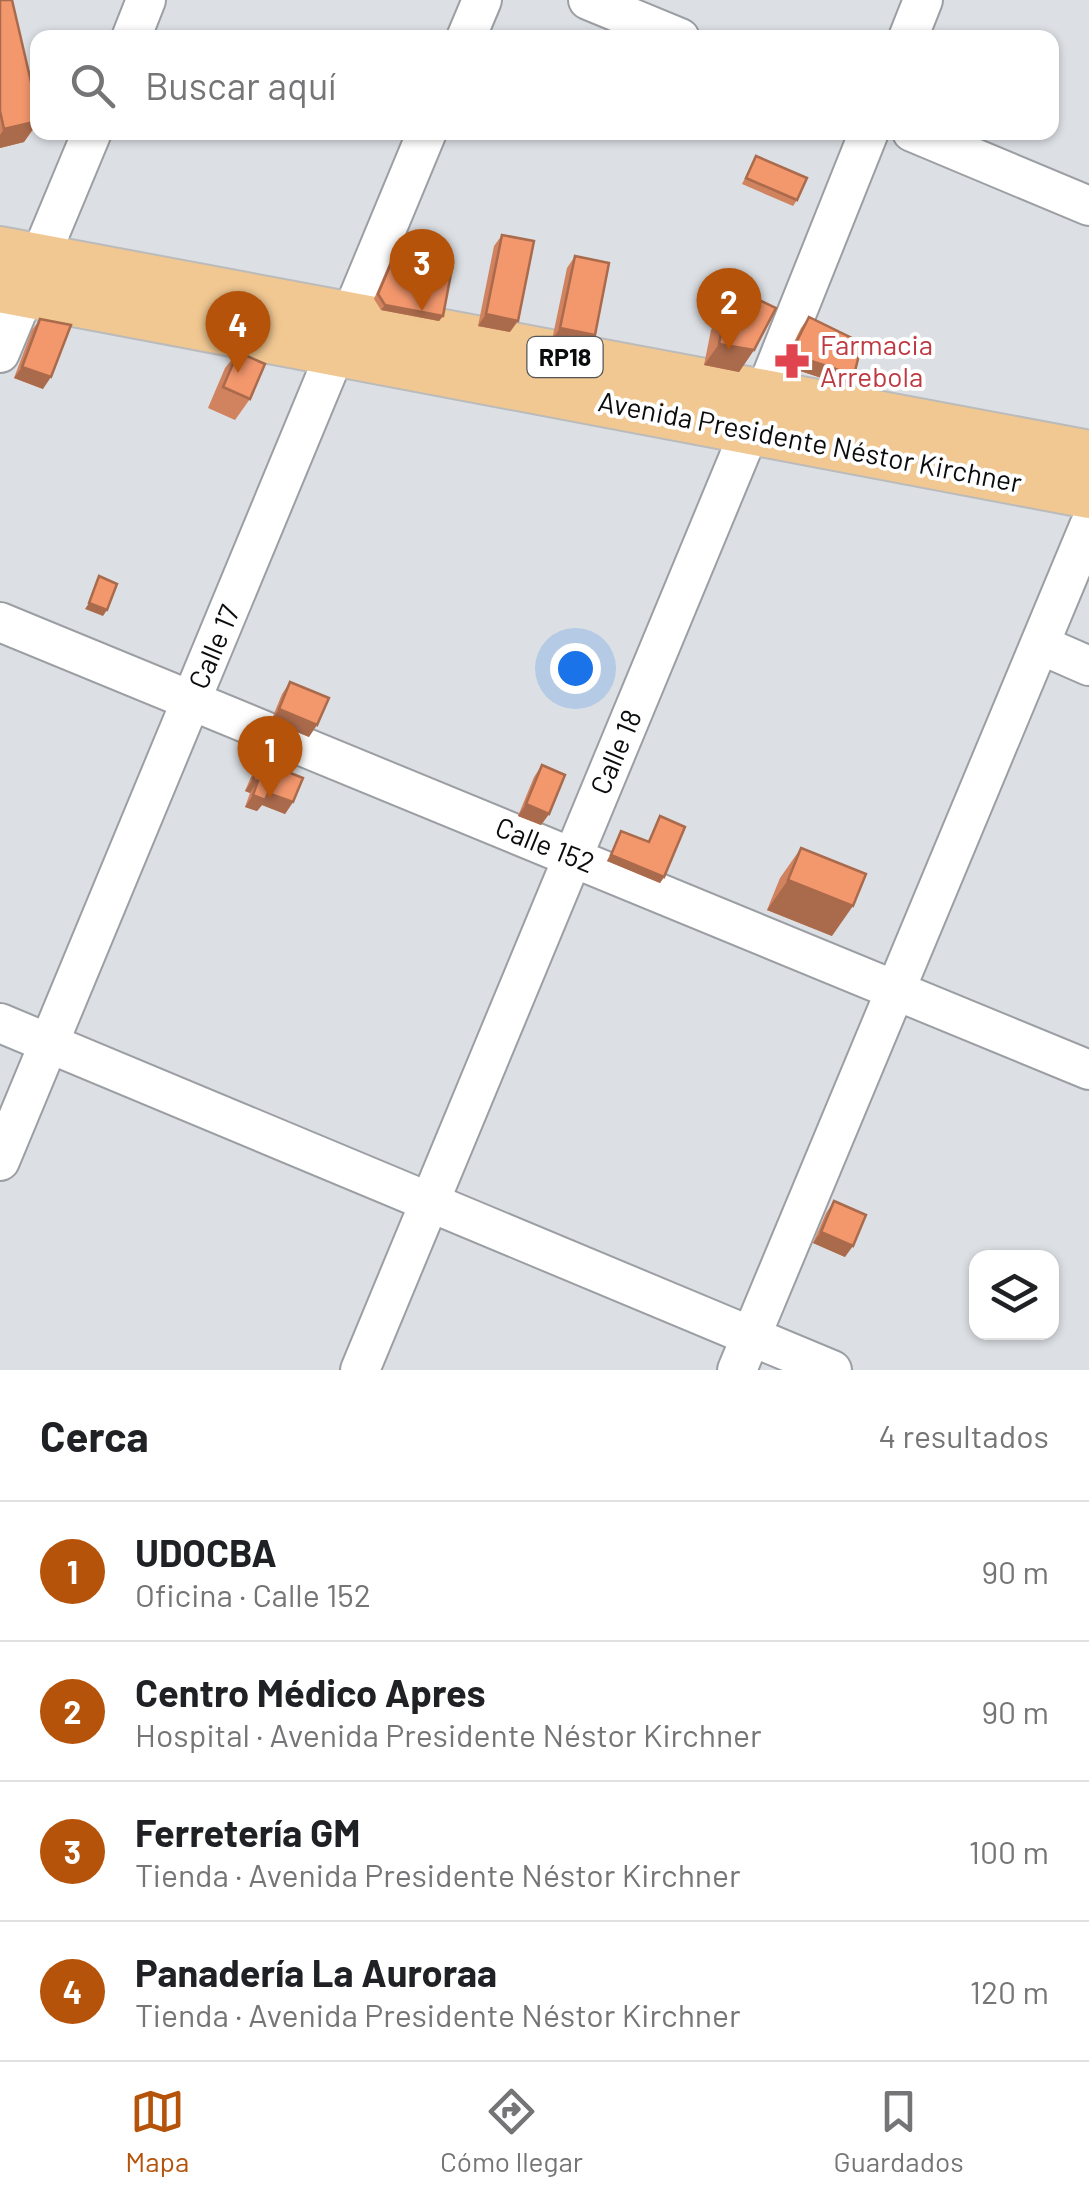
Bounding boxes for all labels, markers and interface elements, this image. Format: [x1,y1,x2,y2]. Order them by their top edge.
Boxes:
search box [30,30,1059,140]
icon: search [65,58,120,113]
text: Buscar aquí [145,62,336,108]
pin: 3 [390,228,454,311]
pin: 2 [696,268,762,350]
pin: 4 [206,290,270,373]
place label: Farmacia Arrebola [820,327,933,393]
road number: RP18 [528,337,602,377]
pharmacy icon: Farmacia Arrebola [773,342,811,380]
street label: Avenida Presidente Néstor Kirchner [596,383,1025,499]
street label: Calle 17 [180,600,246,694]
your location [550,643,601,694]
street label: Calle 18 [582,704,648,799]
pin: 1 [238,716,302,798]
street label: Calle 152 [491,809,600,879]
map controls [969,1250,1059,1340]
button: layers [969,1250,1059,1340]
text: Cerca [40,1410,149,1460]
text: 4 resultados [879,1416,1049,1454]
text: UDOCBA [135,1529,277,1575]
text: 1 [67,1552,78,1590]
text: 90 m [981,1552,1049,1590]
text: Oficina · Calle 152 [135,1575,371,1613]
text: Centro Médico Apres [135,1669,486,1715]
text: 2 [64,1692,81,1730]
text: 90 m [981,1692,1049,1730]
text: Hospital · Avenida Presidente Néstor Kirchner [135,1715,762,1753]
text: Ferretería GM [135,1809,360,1855]
text: 3 [64,1832,81,1870]
text: 100 m [969,1832,1049,1870]
text: Tienda · Avenida Presidente Néstor Kirchner [135,1855,741,1893]
text: Panadería La Auroraa [135,1949,497,1995]
text: 4 [63,1972,82,2010]
text: 120 m [970,1972,1049,2010]
text: Tienda · Avenida Presidente Néstor Kirchner [135,1995,741,2033]
tab: Mapa [125,2084,189,2178]
tab: Cómo llegar [440,2084,583,2178]
tab: Guardados [834,2084,964,2178]

